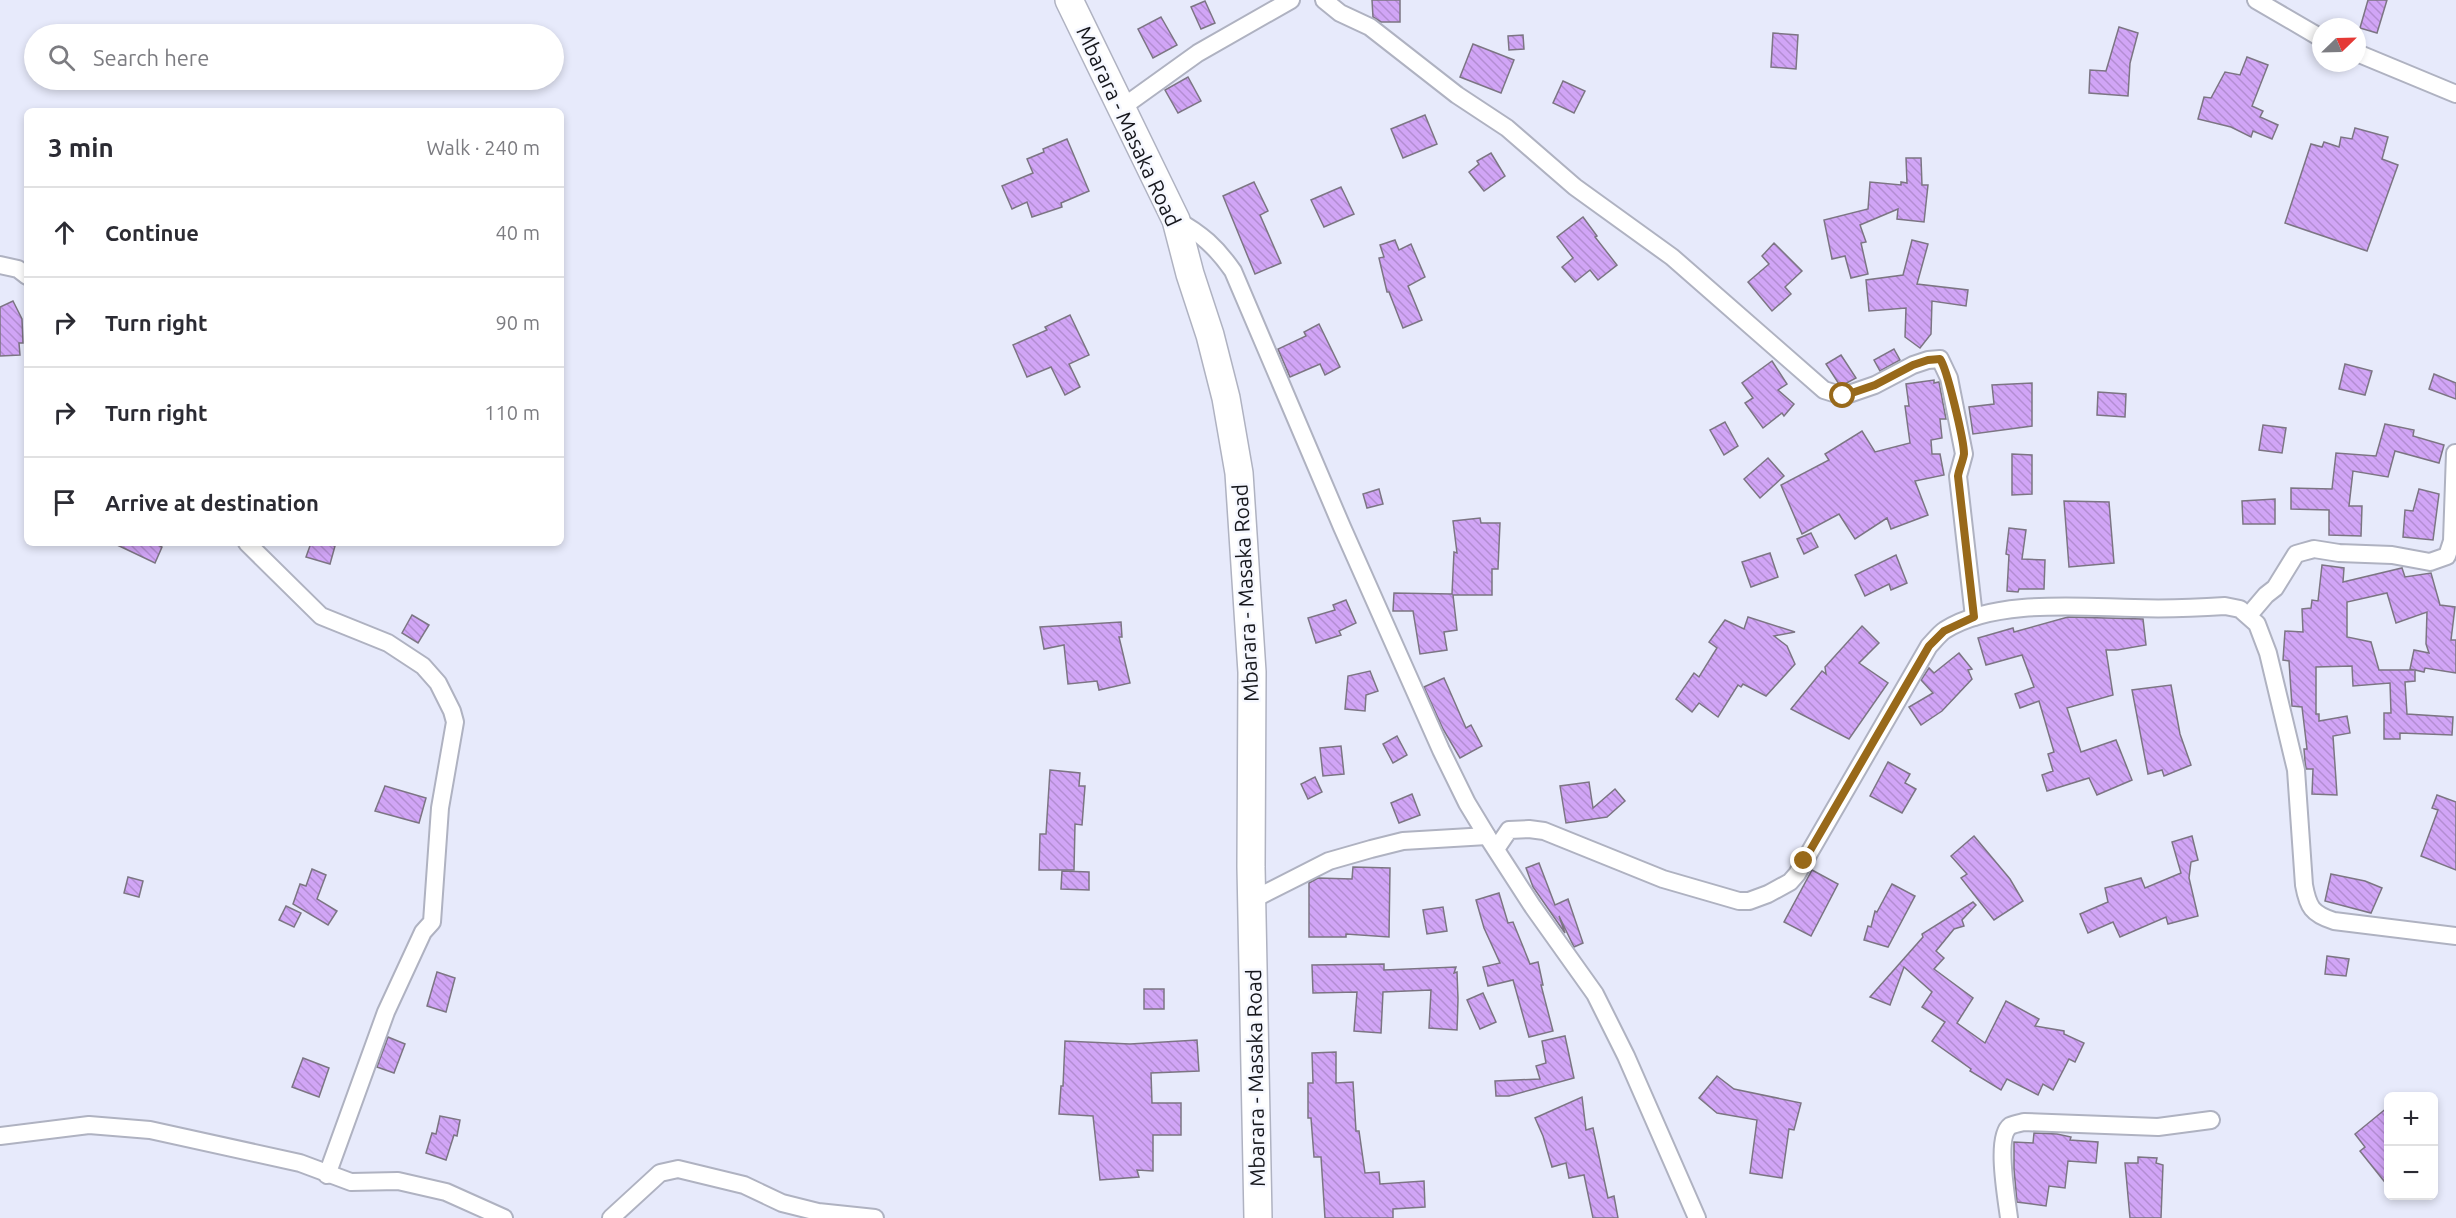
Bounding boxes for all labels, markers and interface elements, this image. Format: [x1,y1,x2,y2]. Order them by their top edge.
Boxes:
north arrow [2312,18,2366,72]
street label: Mbarara - Masaka Road [1072,22,1186,230]
search box [24,24,564,90]
icon: search [45,41,78,74]
text: Search here [93,45,209,70]
text: 3 min [48,133,114,162]
text: Walk · 240 m [427,136,540,159]
icon: ahead [48,216,81,249]
text: Continue [105,220,199,245]
text: 40 m [496,221,540,244]
icon: right [48,306,81,339]
text: Turn right [105,310,207,335]
text: 90 m [496,311,540,334]
route start [1829,382,1855,408]
icon: right [48,396,81,429]
text: Turn right [105,400,207,425]
text: 110 m [484,401,540,424]
street label: Mbarara - Masaka Road [1227,484,1263,702]
icon: arrive [48,486,81,519]
text: Arrive at destination [105,490,319,515]
route end [1790,847,1816,873]
street label: Mbarara - Masaka Road [1241,969,1269,1187]
map controls [2384,1092,2438,1200]
button: + [2384,1092,2438,1146]
button: − [2384,1146,2438,1200]

